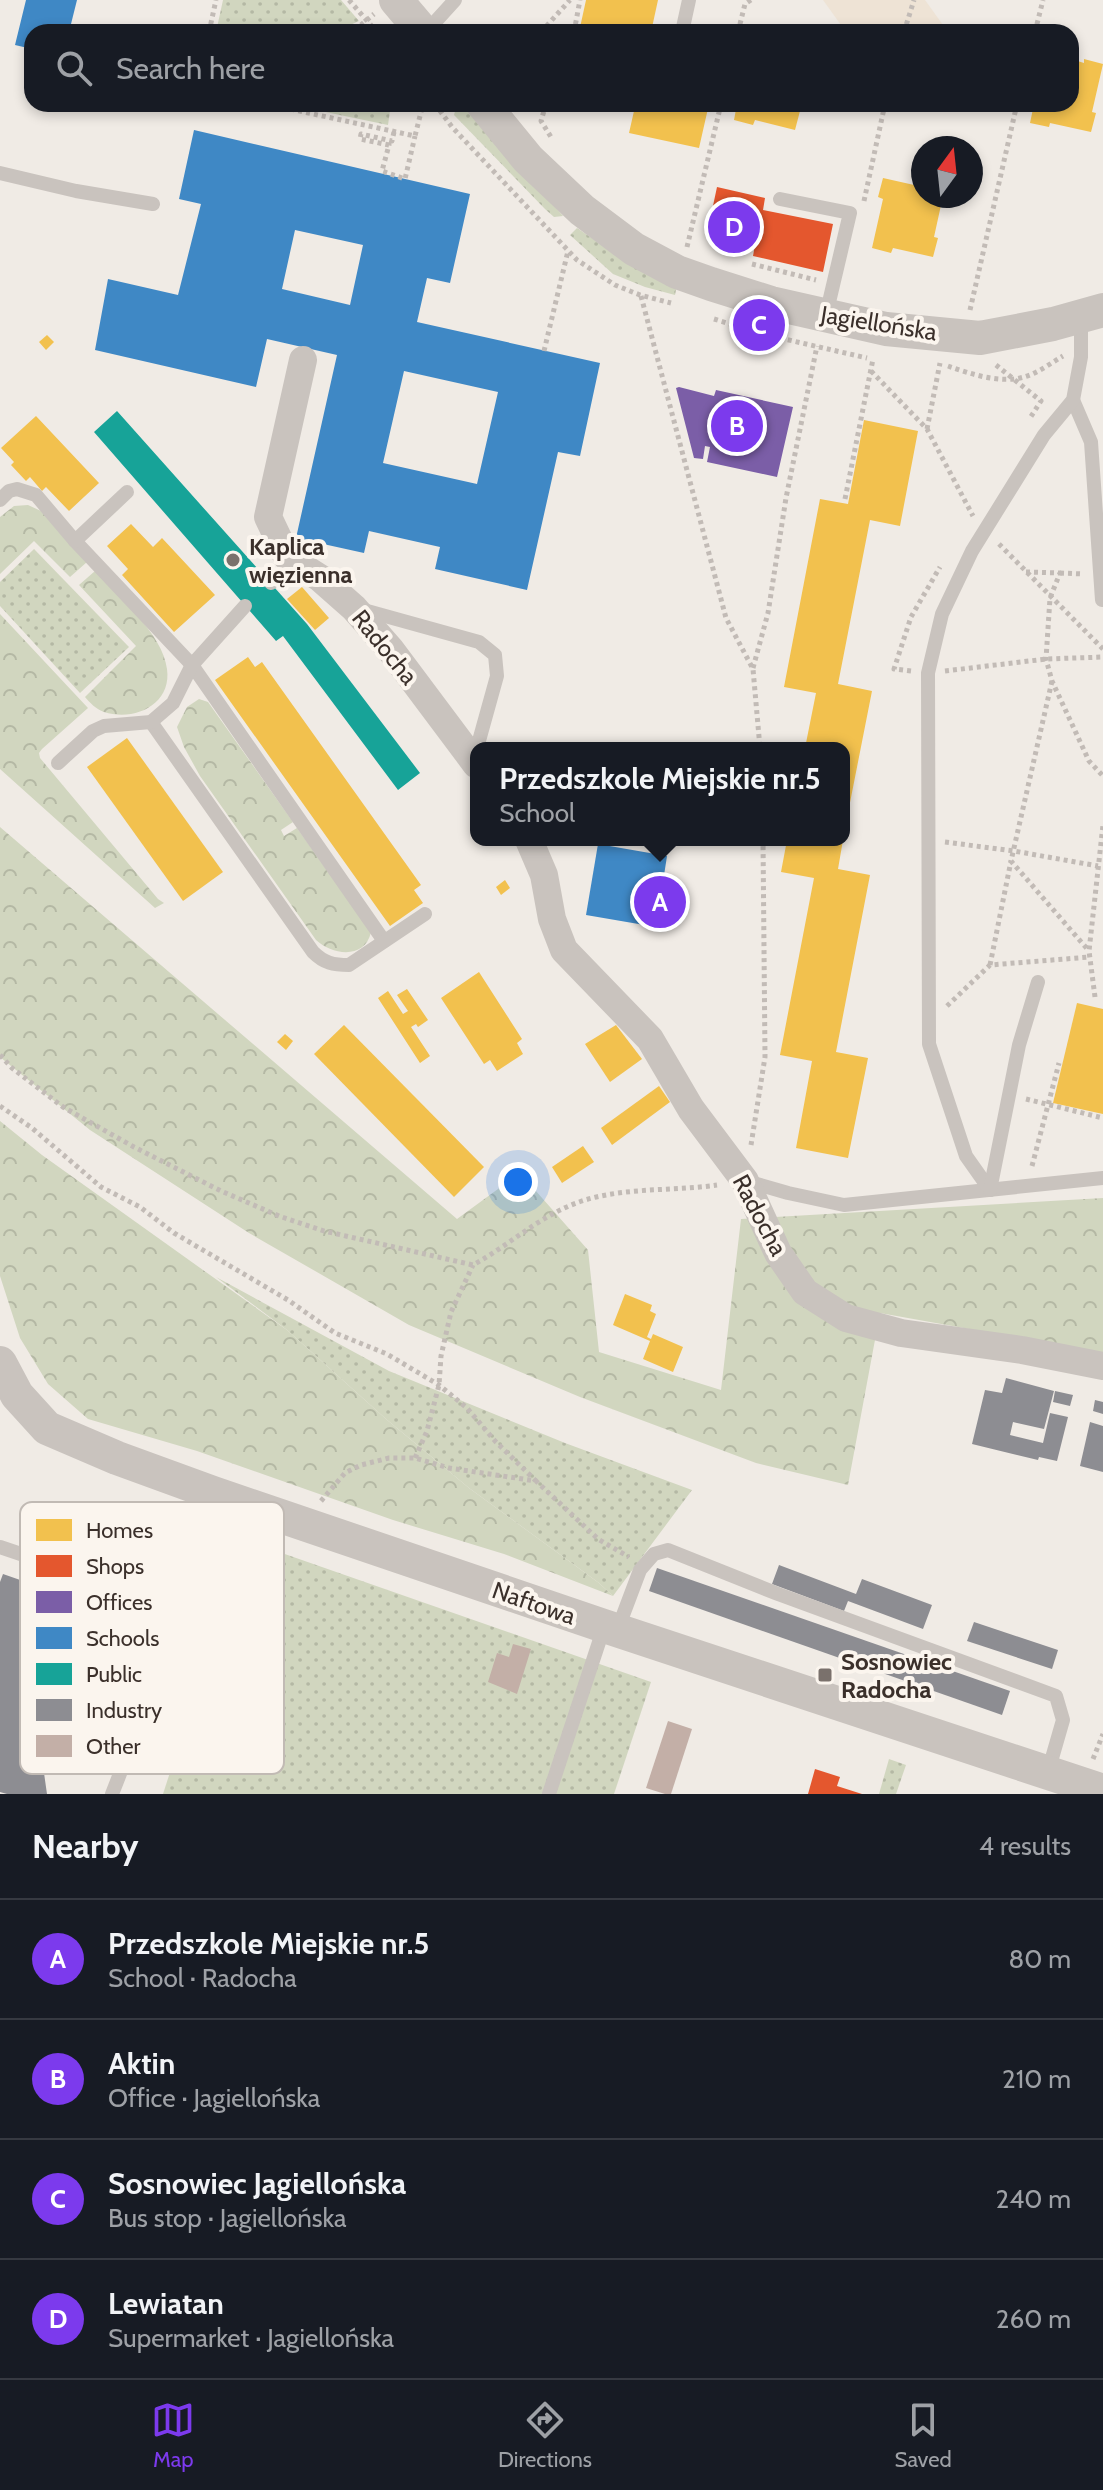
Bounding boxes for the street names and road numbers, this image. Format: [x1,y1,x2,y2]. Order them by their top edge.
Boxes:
street label: Jagiellońska [818,299,940,347]
street label: Radocha [346,604,424,691]
street label: Radocha [727,1169,794,1261]
street label: Naftowa [489,1575,580,1631]

